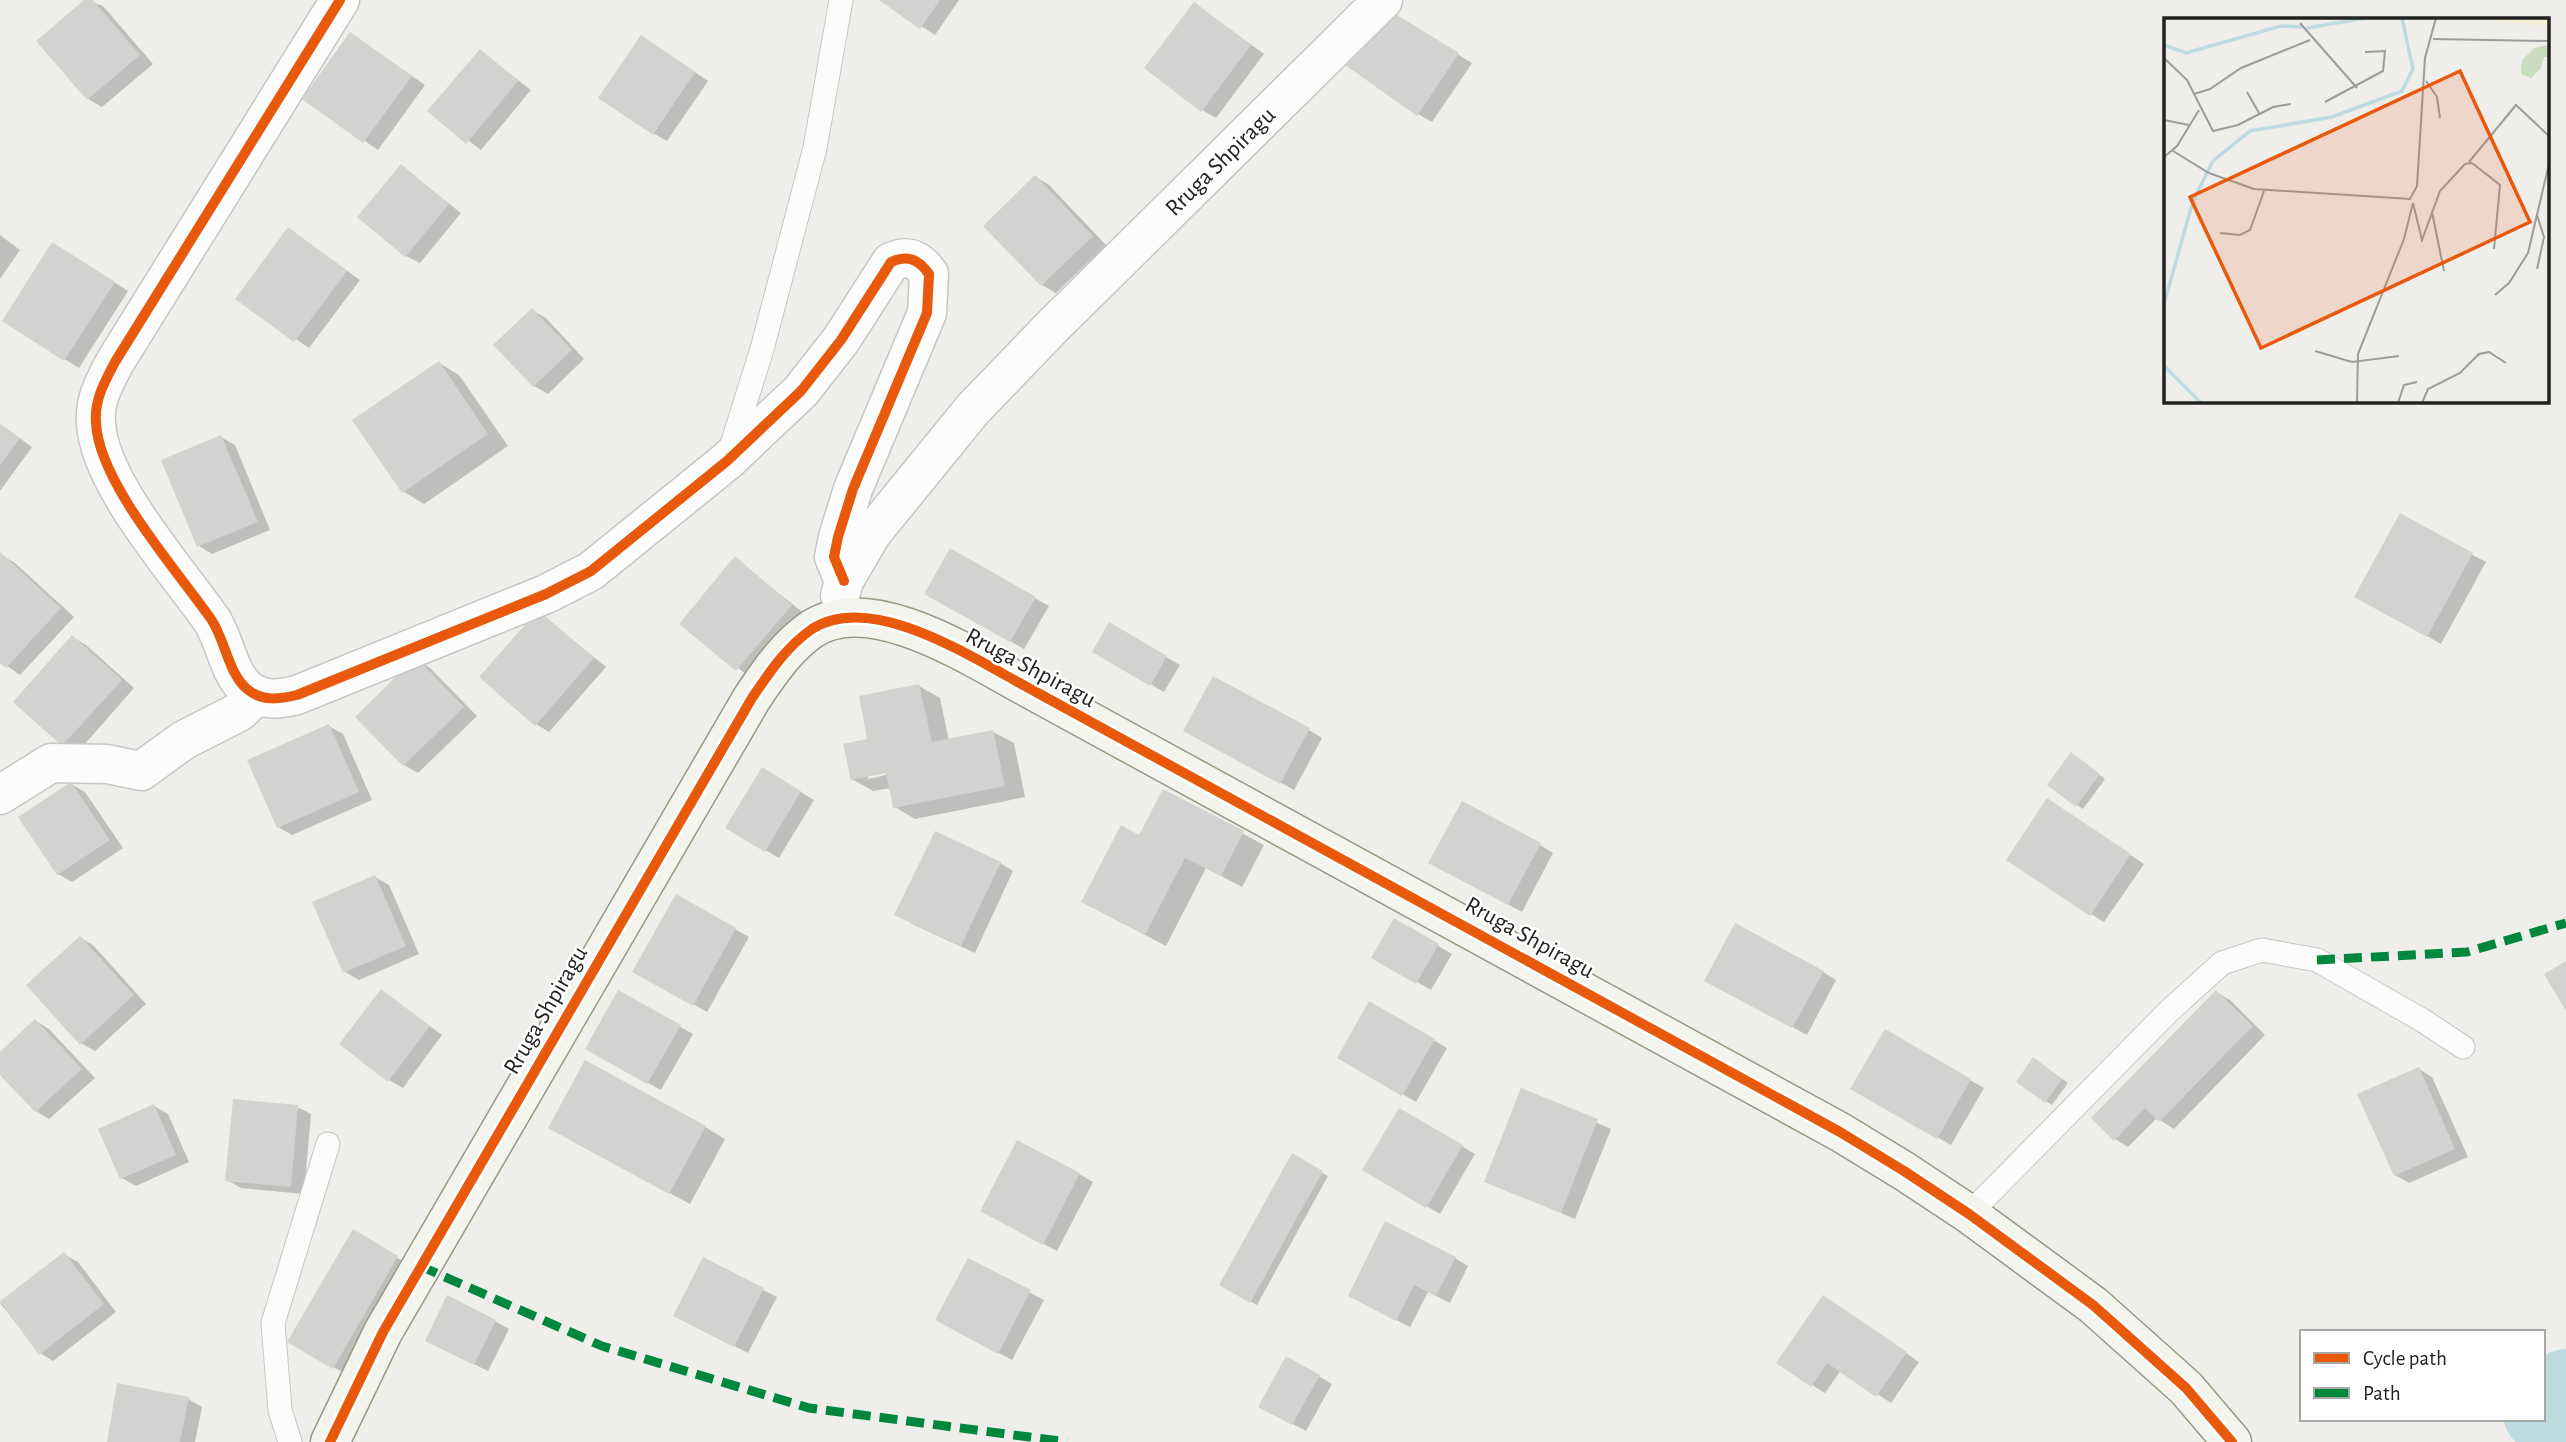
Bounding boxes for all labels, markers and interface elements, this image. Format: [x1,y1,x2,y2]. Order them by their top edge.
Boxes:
inset map [2164,18,2548,402]
street label: Rruga Shpiragu [1161,103,1280,221]
street label: Rruga Shpiragu [962,624,1099,712]
street label: Rruga Shpiragu [1461,893,1598,983]
street label: Rruga Shpiragu [500,942,592,1079]
legend [2300,1330,2545,1421]
text: Cycle path [2363,1348,2447,1369]
text: Path [2363,1383,2401,1404]

